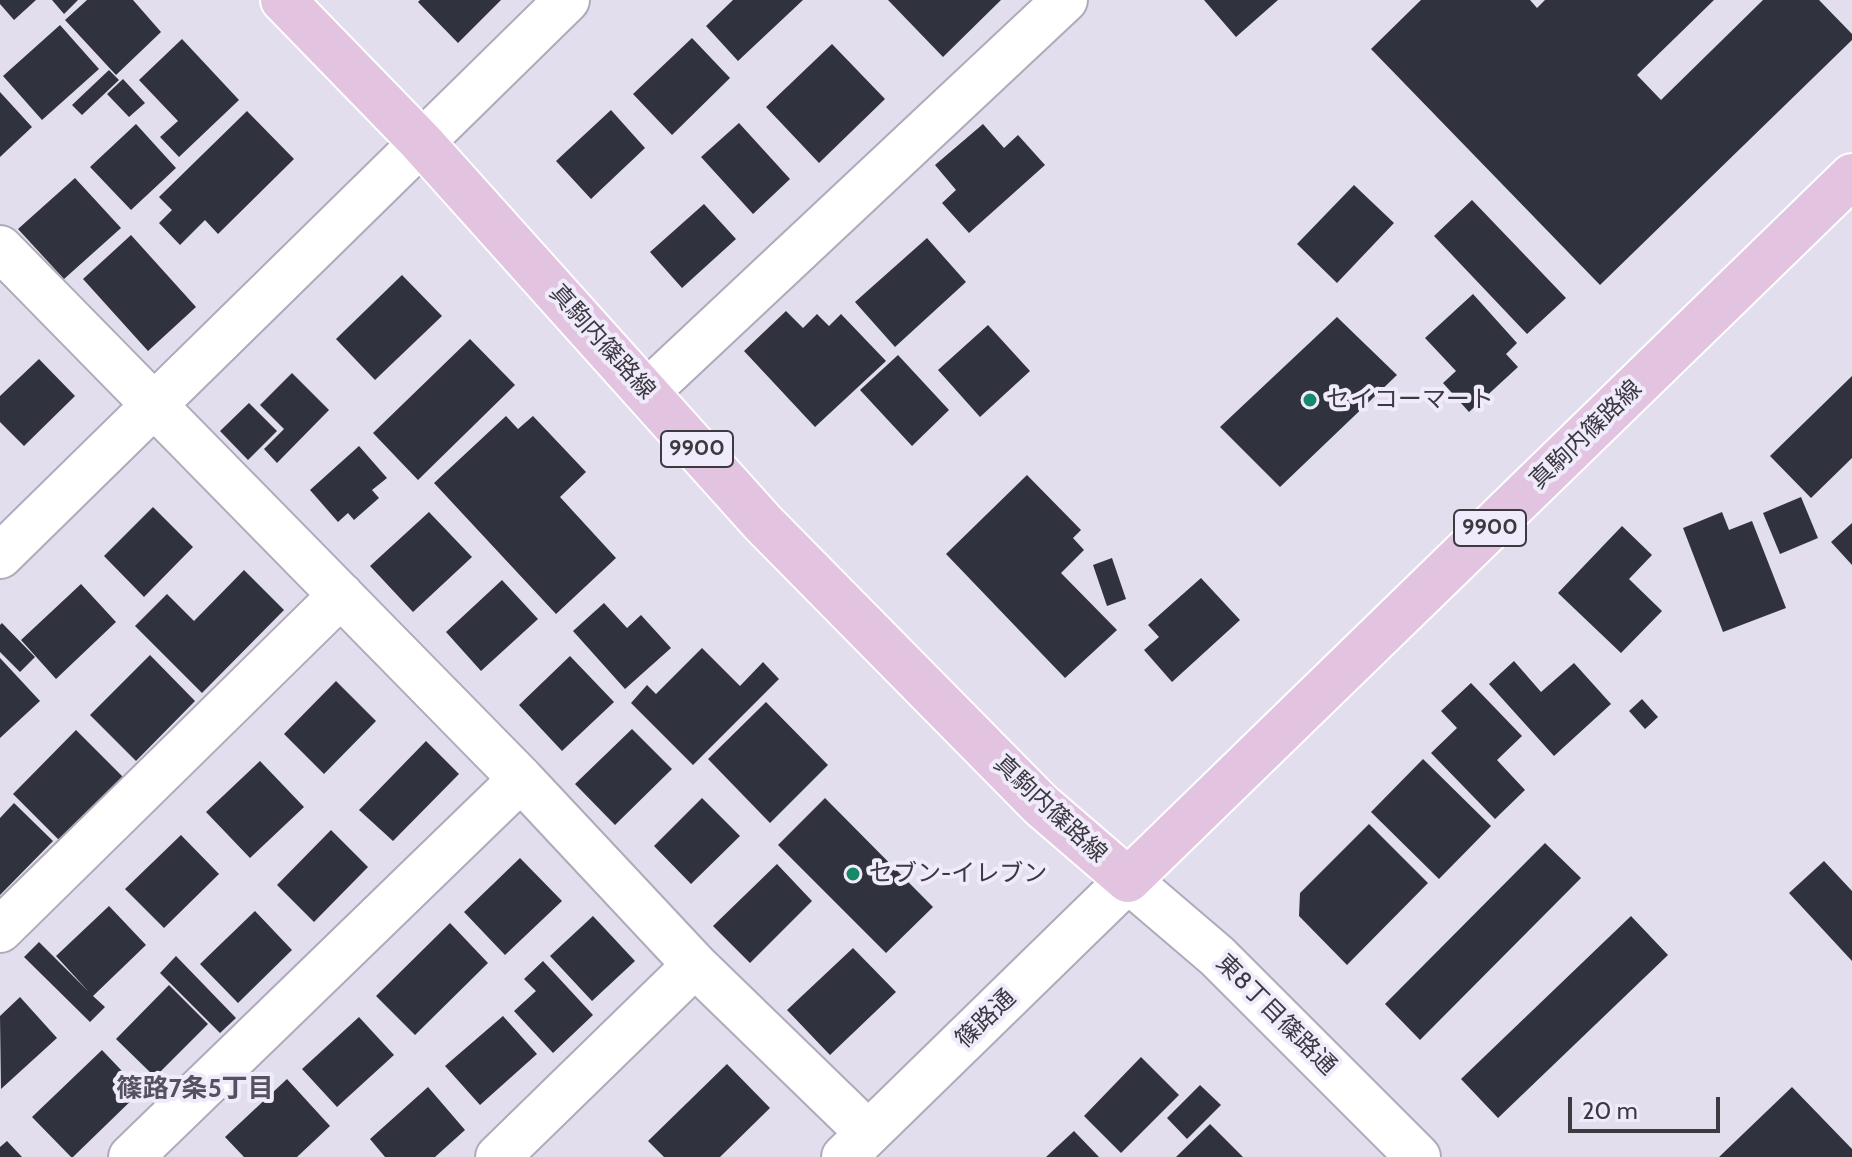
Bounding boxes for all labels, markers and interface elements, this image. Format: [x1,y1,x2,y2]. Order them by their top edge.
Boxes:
street label: 真駒内篠路線 [543,279,661,405]
street label: 真駒内篠路線 [1524,375,1648,495]
place label: セイコーマート [1326,386,1494,414]
marker: セイコーマート [1301,391,1319,409]
road number: 9900 [661,431,733,467]
road number: 9900 [1454,510,1526,546]
street label: 真駒内篠路線 [988,749,1112,869]
place label: セブン-イレブン [869,860,1047,888]
marker: セブン-イレブン [844,865,862,883]
street label: 東8丁目篠路通 [1210,949,1342,1081]
street label: 篠路通 [950,984,1022,1054]
district label: 篠路7条5丁目 [116,1073,274,1105]
scale bar [1572,1081,1724,1131]
text: 20 m [1582,1096,1638,1125]

